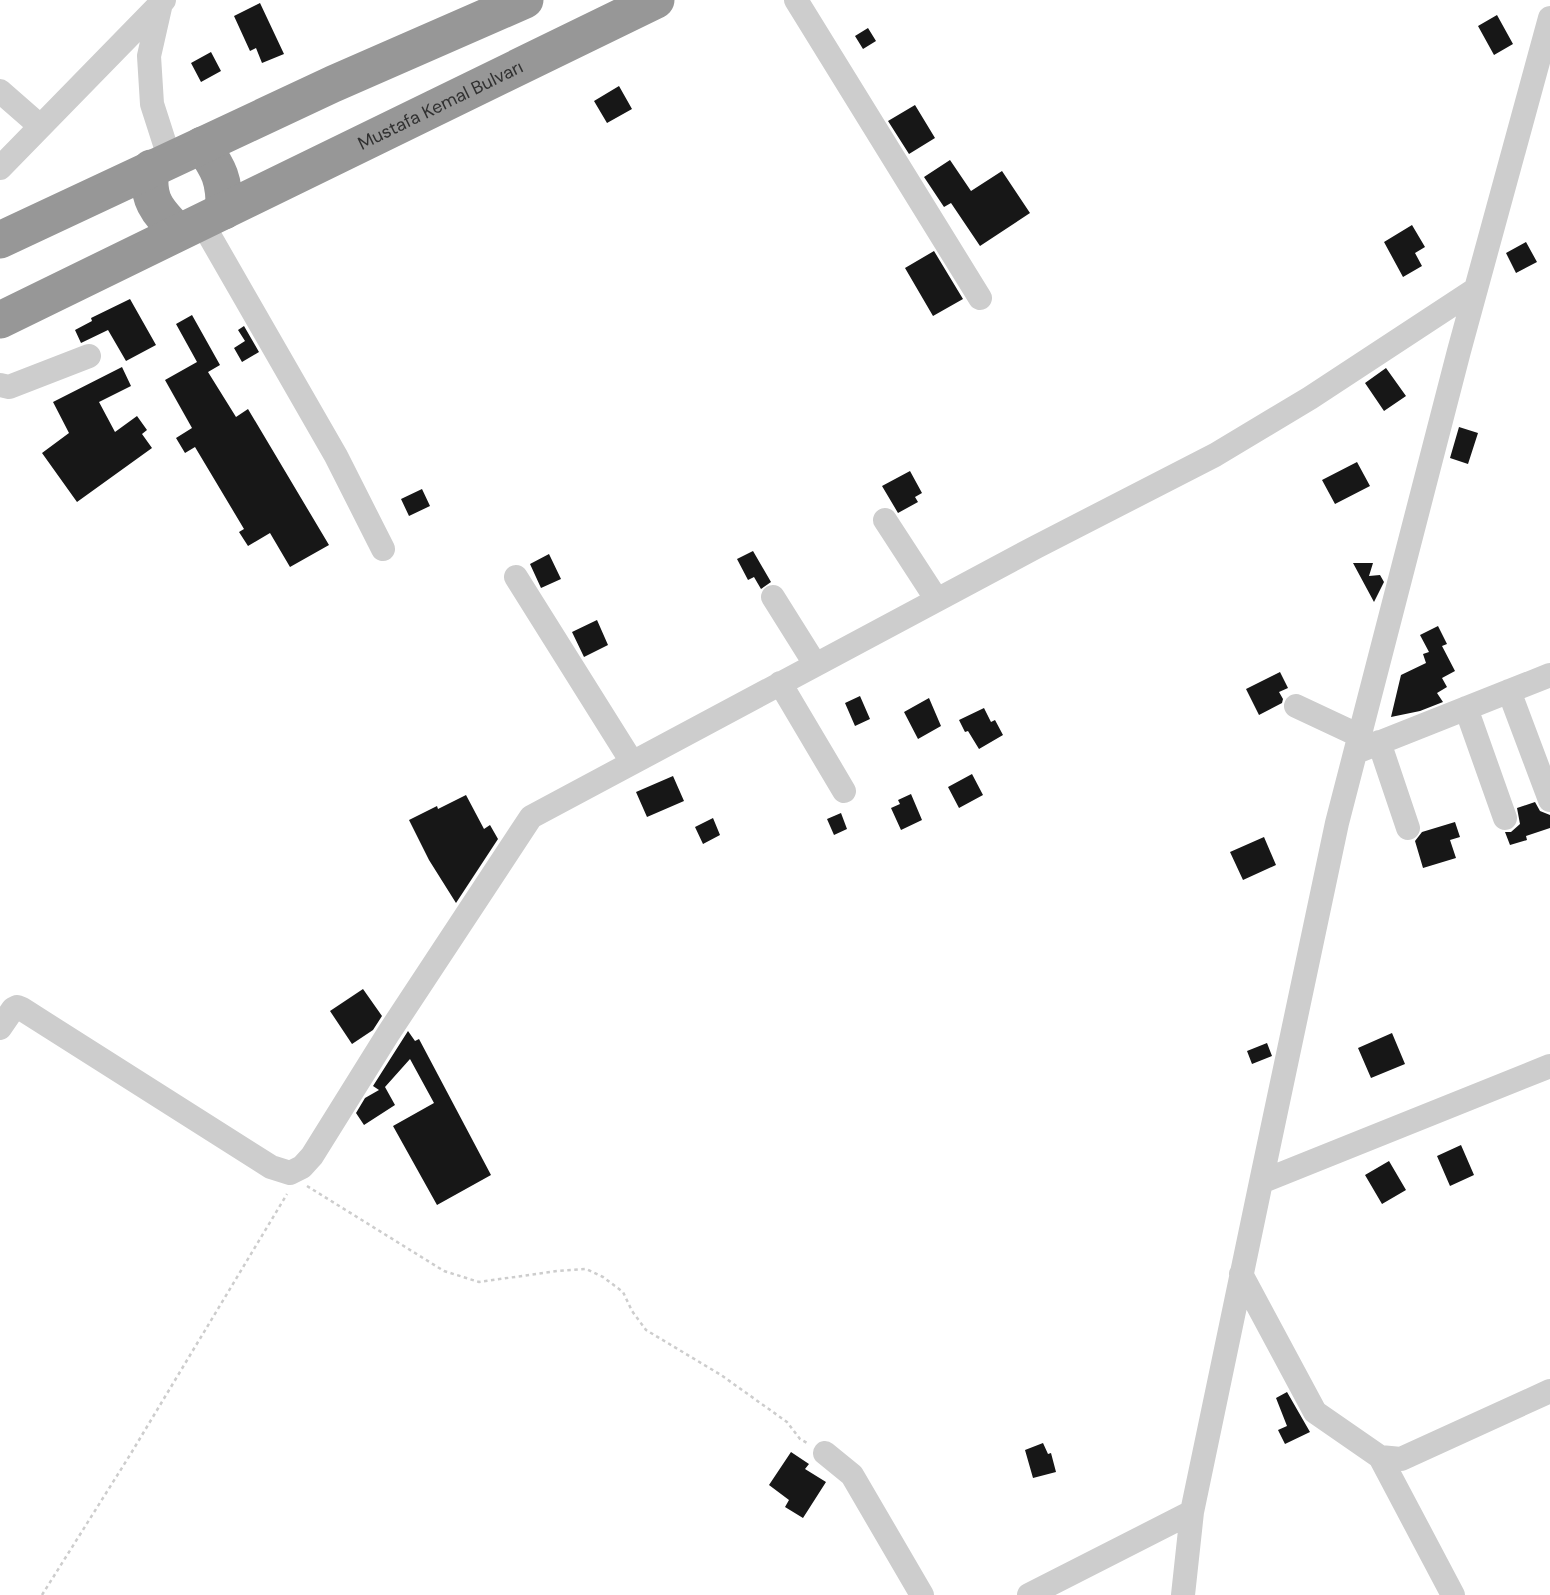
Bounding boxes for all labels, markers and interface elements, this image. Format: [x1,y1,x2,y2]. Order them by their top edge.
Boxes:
street label: Mustafa Kemal Bulvarı [354,55,527,156]

